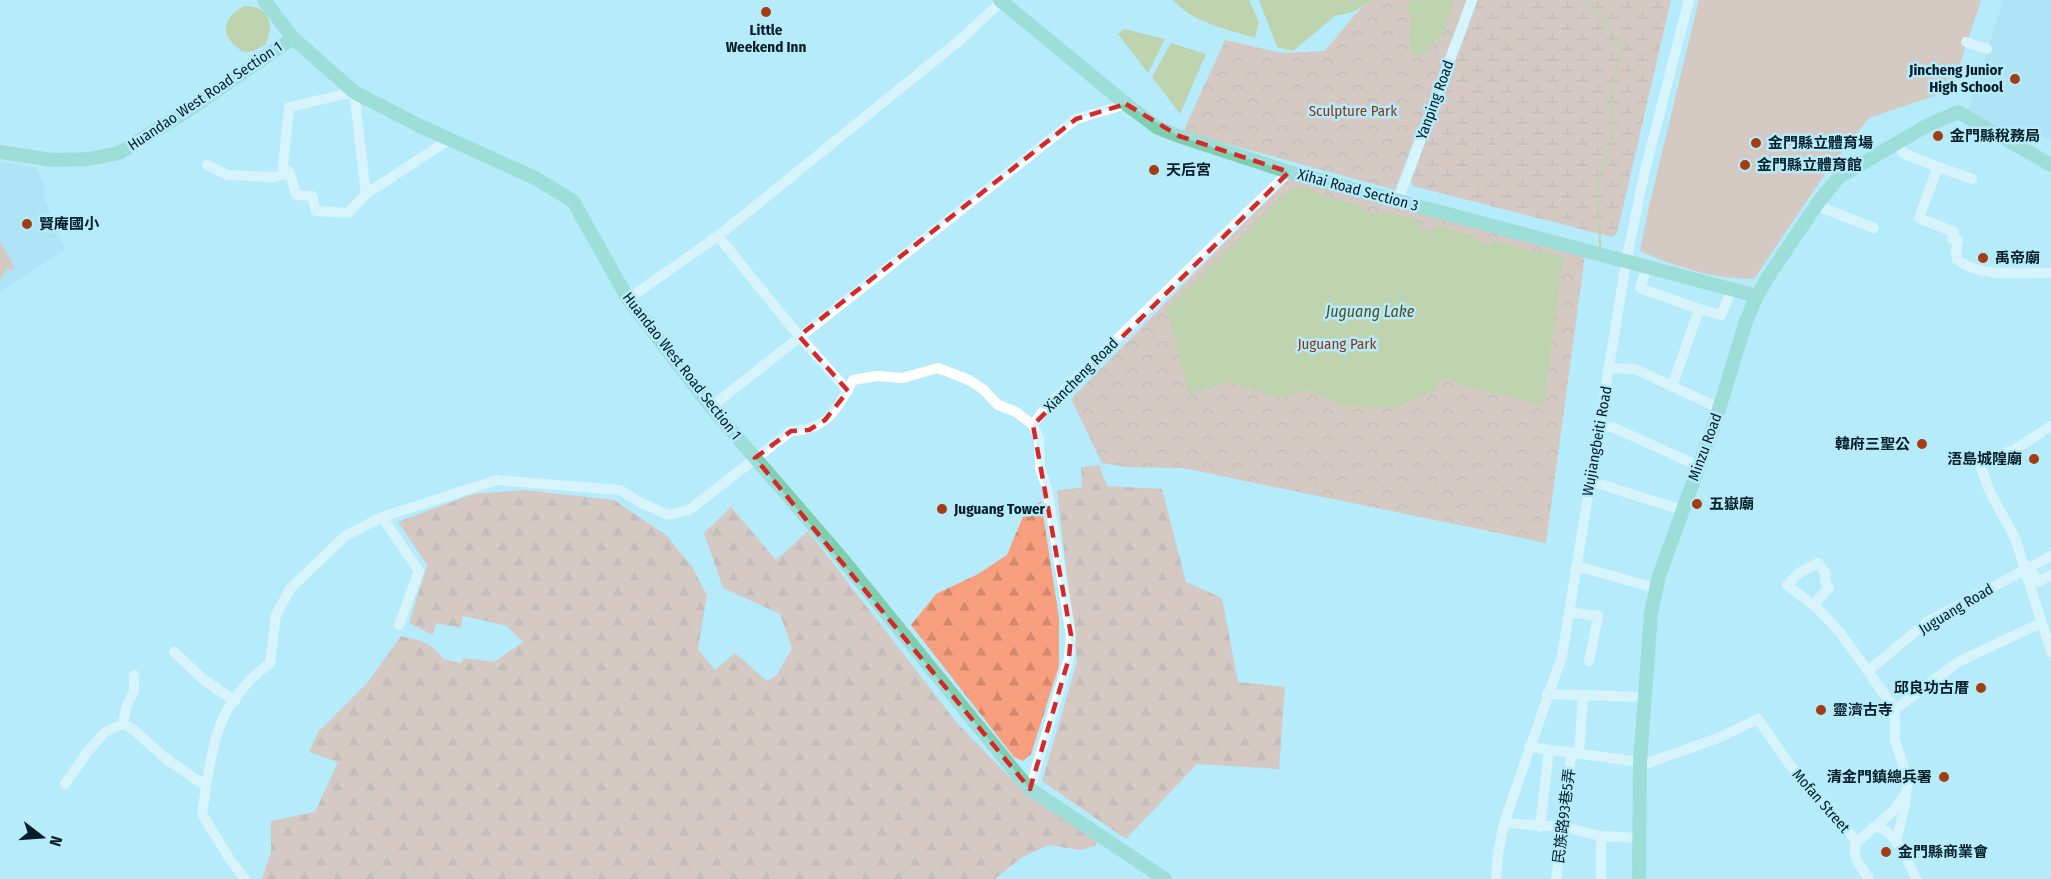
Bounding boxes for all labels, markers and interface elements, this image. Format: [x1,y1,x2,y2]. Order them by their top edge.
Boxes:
marker: Little Weekend Inn [759,5,773,19]
place label: Little Weekend Inn [726,21,806,56]
street label: Huandao West Road Section 1 [124,38,286,154]
street label: Yanping Road [1412,58,1458,142]
place label: Jincheng Junior High School [1908,61,2004,96]
marker: Jincheng Junior High School [2008,72,2022,86]
park label: Sculpture Park [1309,102,1397,120]
place label: 金門縣稅務局 [1950,127,2040,145]
marker: 金門縣稅務局 [1931,129,1945,143]
place label: 金門縣立體育場 [1768,134,1873,152]
marker: 金門縣立體育場 [1749,136,1763,150]
place label: 金門縣立體育館 [1757,156,1862,174]
marker: 金門縣立體育館 [1738,158,1752,172]
place label: 天后宮 [1166,161,1211,179]
marker: 天后宮 [1147,163,1161,177]
street label: Xihai Road Section 3 [1296,165,1421,215]
place label: 賢庵國小 [39,215,100,233]
marker: 賢庵國小 [20,217,34,231]
place label: 禹帝廟 [1995,249,2040,267]
marker: 禹帝廟 [1976,251,1990,265]
street label: Huandao West Road Section 1 [619,289,745,443]
water label: Juguang Lake [1325,302,1415,321]
street label: Xiancheng Road [1040,334,1122,416]
park label: Juguang Park [1297,335,1377,353]
street label: Wujiangbeiti Road [1578,385,1616,497]
street label: Minzu Road [1684,411,1726,483]
place label: 韓府三聖公 [1835,435,1910,453]
marker: 韓府三聖公 [1915,437,1929,451]
place label: 浯島城隍廟 [1947,450,2022,468]
marker: 浯島城隍廟 [2027,452,2041,466]
place label: 五嶽廟 [1709,495,1754,513]
marker: 五嶽廟 [1690,497,1704,511]
place label: Juguang Tower [953,500,1046,518]
marker: Juguang Tower [935,502,949,516]
street label: Juguang Road [1916,580,1996,638]
place label: 邱良功古厝 [1894,679,1969,697]
marker: 邱良功古厝 [1974,681,1988,695]
place label: 靈濟古寺 [1833,701,1893,719]
marker: 靈濟古寺 [1814,703,1828,717]
street label: Mofan Street [1788,765,1854,837]
street label: 民族路93巷5弄 [1549,767,1579,865]
place label: 清金門鎮總兵署 [1827,768,1932,786]
marker: 清金門鎮總兵署 [1937,770,1951,784]
north arrow [12,807,72,867]
text: N [45,834,66,849]
place label: 金門縣商業會 [1898,843,1988,861]
marker: 金門縣商業會 [1879,845,1893,859]

